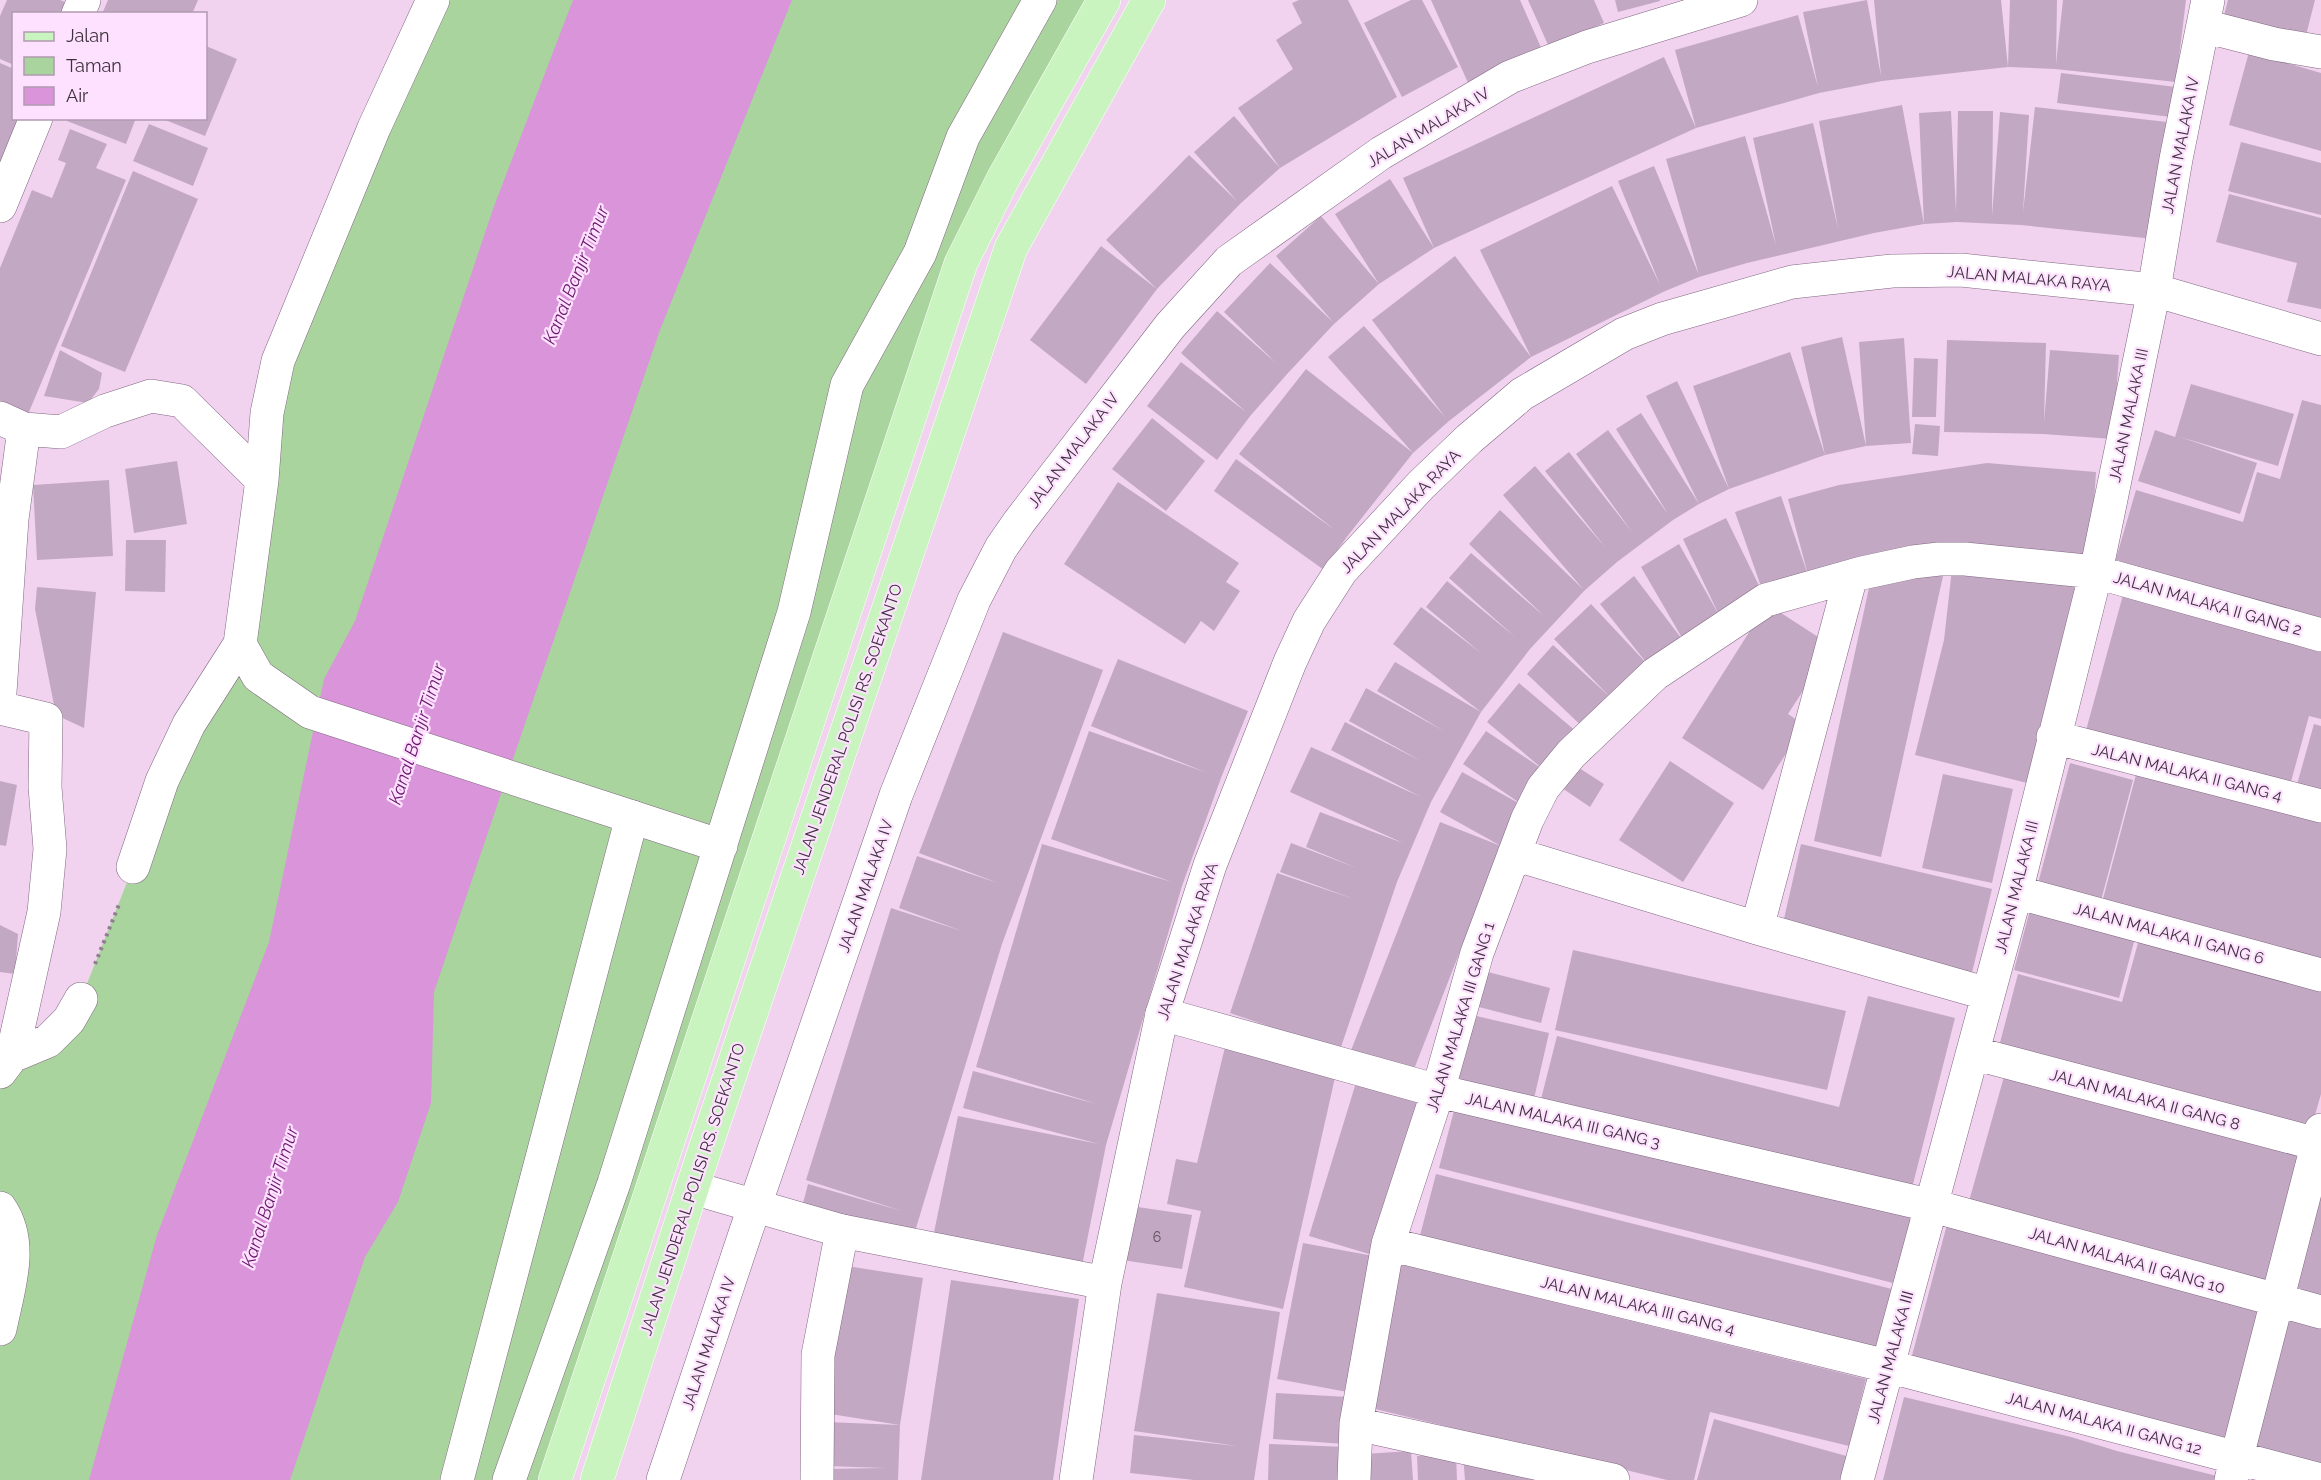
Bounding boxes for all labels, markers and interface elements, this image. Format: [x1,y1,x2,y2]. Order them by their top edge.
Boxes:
legend [12,12,207,120]
text: Jalan [66,25,110,46]
text: Taman [66,55,122,76]
street label: JALAN MALAKA IV [2158,75,2203,215]
street label: JALAN MALAKA IV [1364,83,1493,171]
text: Air [66,85,89,106]
water label: Kanal Banjir Timur [538,202,613,347]
street label: JALAN MALAKA RAYA [1946,262,2112,295]
street label: JALAN MALAKA III [2105,346,2152,484]
street label: JALAN MALAKA IV [1024,389,1123,512]
street label: JALAN MALAKA RAYA [1336,445,1464,577]
street label: JALAN MALAKA II GANG 2 [2112,567,2304,639]
street label: JALAN JENDERAL POLISI RS. SOEKANTO [789,581,906,877]
water label: Kanal Banjir Timur [384,660,450,807]
street label: JALAN MALAKA II GANG 4 [2090,740,2284,805]
street label: JALAN MALAKA IV [834,817,897,955]
street label: JALAN MALAKA III [1991,819,2042,956]
street label: JALAN MALAKA RAYA [1153,860,1222,1022]
street label: JALAN MALAKA II GANG 6 [2072,899,2266,968]
street label: JALAN MALAKA III GANG 1 [1423,920,1498,1114]
street label: JALAN JENDERAL POLISI RS. SOEKANTO [636,1041,749,1338]
street label: JALAN MALAKA II GANG 8 [2048,1065,2242,1134]
street label: JALAN MALAKA III GANG 3 [1464,1089,1662,1152]
water label: Kanal Banjir Timur [237,1123,303,1270]
street label: JALAN MALAKA II GANG 10 [2027,1223,2227,1298]
house number: 6 [1153,1229,1161,1245]
street label: JALAN MALAKA III GANG 4 [1539,1272,1737,1339]
street label: JALAN MALAKA IV [678,1274,739,1412]
street label: JALAN MALAKA III [1864,1289,1917,1425]
street label: JALAN MALAKA II GANG 12 [2004,1388,2204,1459]

